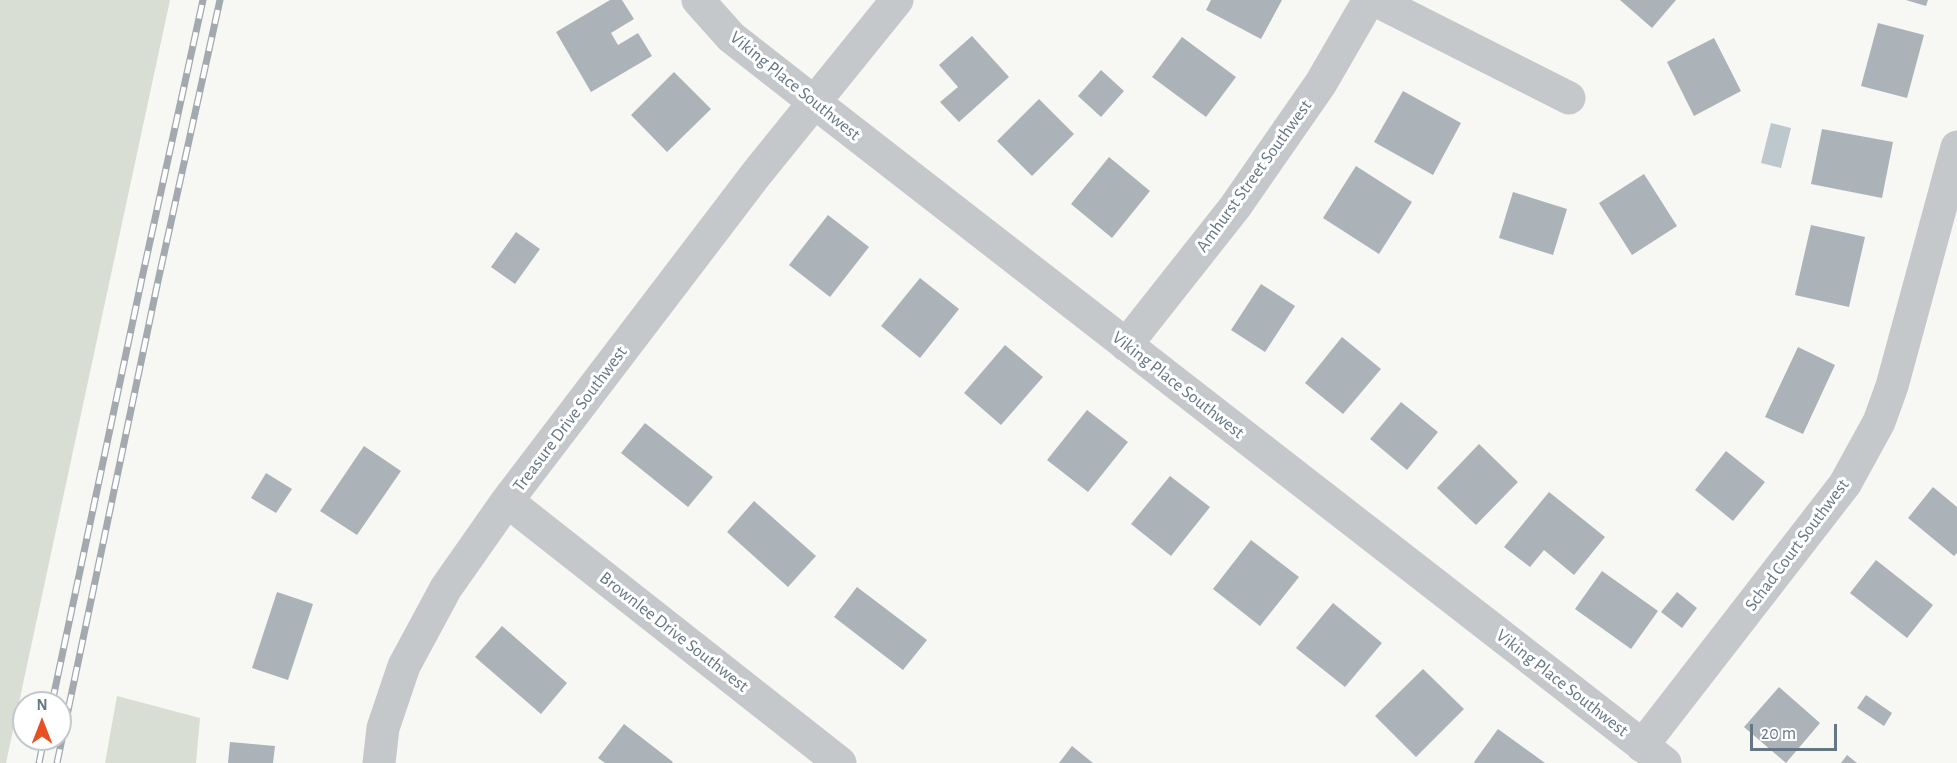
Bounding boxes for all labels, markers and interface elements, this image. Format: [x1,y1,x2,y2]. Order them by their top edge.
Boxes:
street label: Viking Place Southwest [725,27,865,145]
street label: Amhurst Street Southwest [1191,96,1317,256]
street label: Viking Place Southwest [1108,327,1248,443]
street label: Treasure Drive Southwest [508,342,632,496]
street label: Schad Court Southwest [1740,475,1854,615]
street label: Brownlee Drive Southwest [595,567,753,697]
street label: Viking Place Southwest [1492,625,1632,741]
north arrow [12,691,72,751]
text: N [36,697,48,713]
scale bar [1753,712,1840,750]
text: 20 m [1761,725,1796,743]

